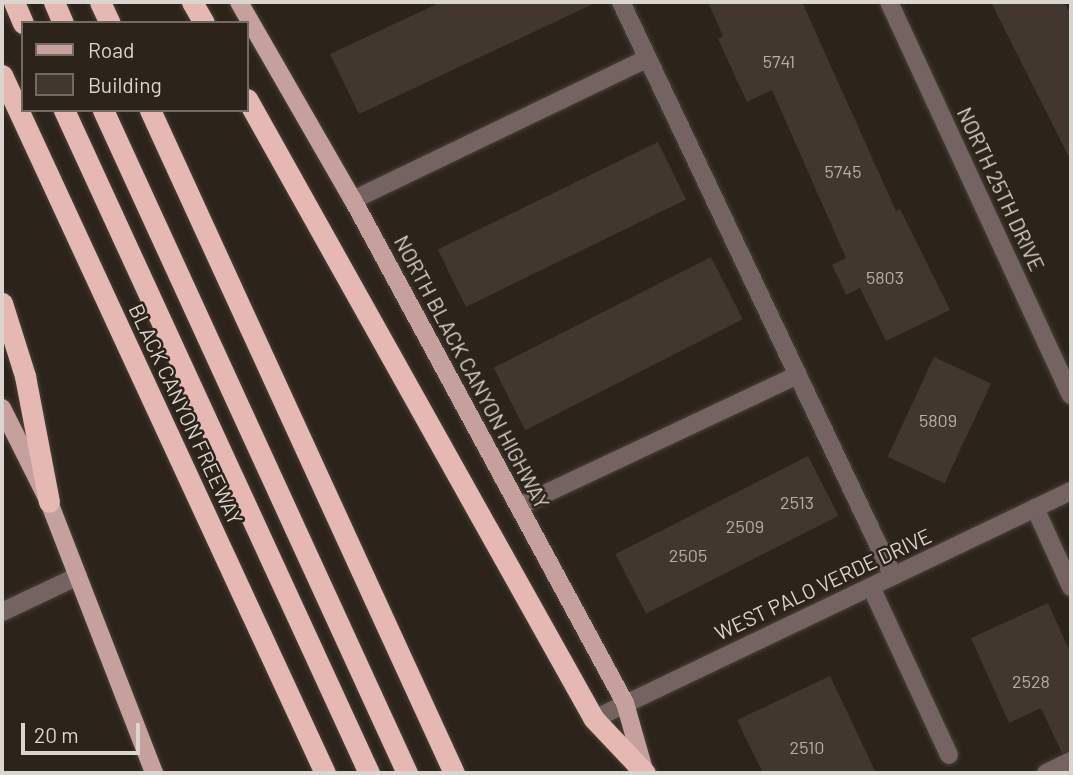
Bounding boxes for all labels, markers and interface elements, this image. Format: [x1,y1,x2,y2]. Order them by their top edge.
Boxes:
legend [21,21,248,112]
text: Road [88,37,134,62]
house number: 5741 [763,50,795,72]
text: Building [88,72,162,97]
street label: NORTH 25TH DRIVE [952,103,1050,275]
house number: 5745 [825,160,861,182]
street label: NORTH BLACK CANYON HIGHWAY [389,231,555,513]
house number: 5803 [866,266,904,288]
street label: BLACK CANYON FREEWAY [124,300,248,528]
house number: 5809 [919,409,957,431]
house number: 2513 [780,491,814,513]
house number: 2509 [726,515,764,537]
street label: WEST PALO VERDE DRIVE [711,523,935,645]
house number: 2505 [669,544,707,566]
house number: 2528 [1012,670,1050,692]
scale bar [24,708,144,752]
text: 20 m [34,722,79,747]
house number: 2510 [790,736,824,758]

